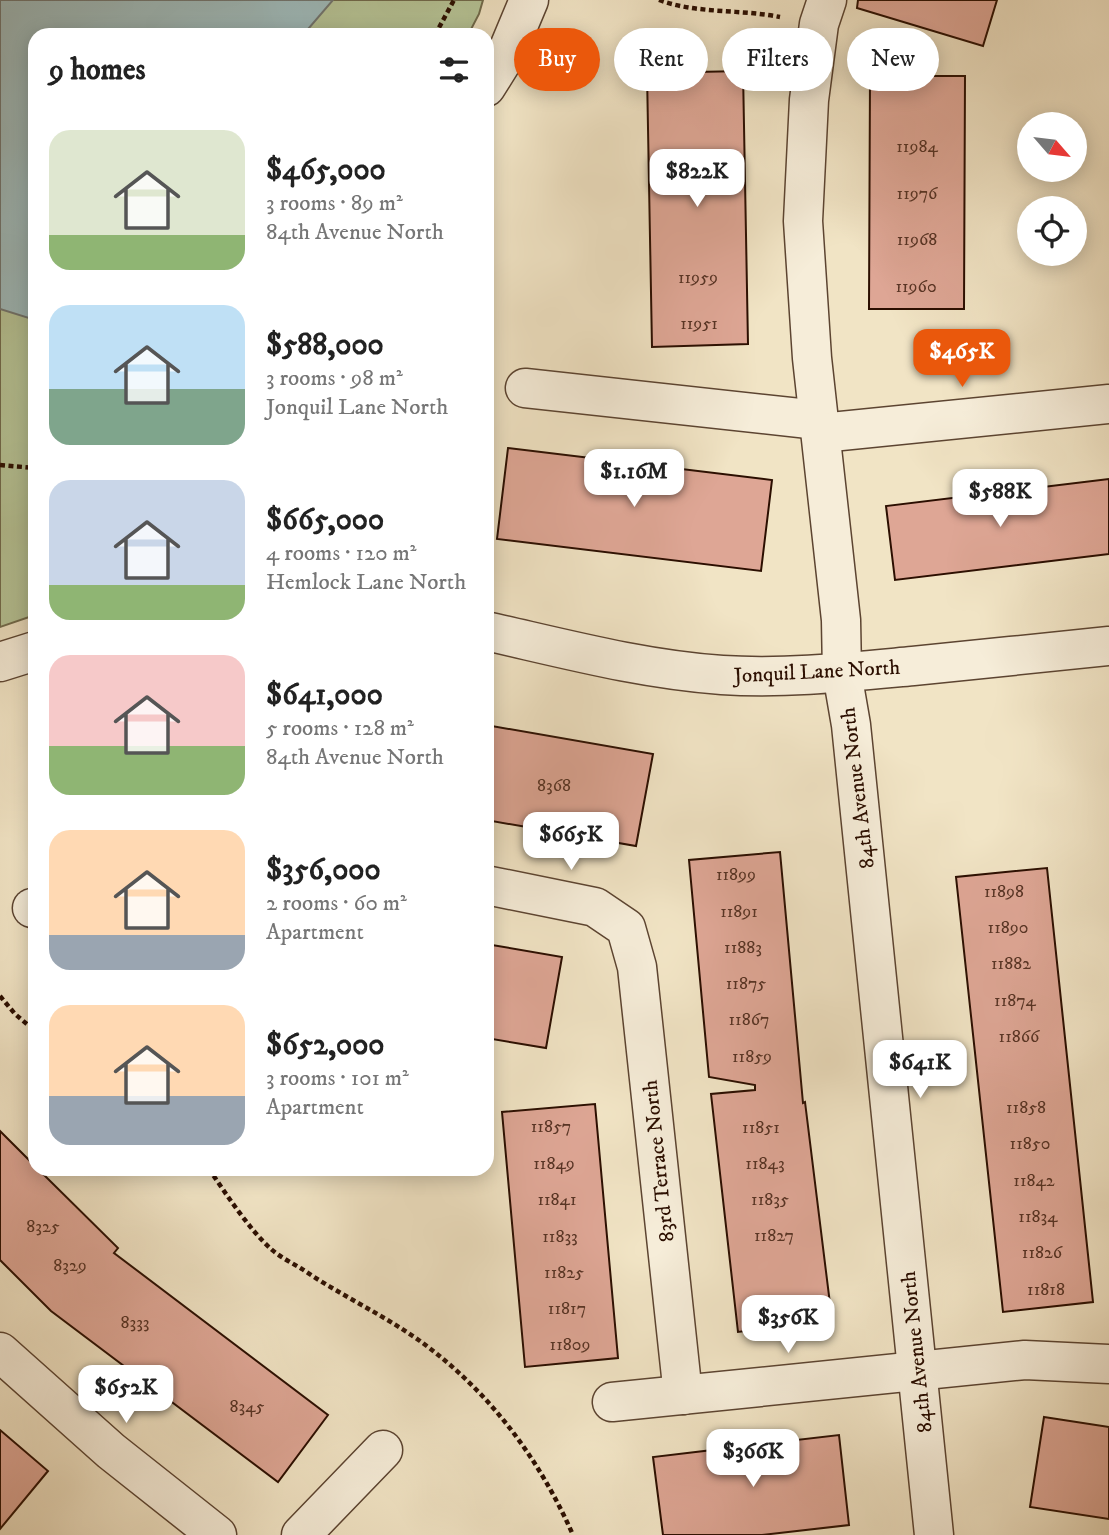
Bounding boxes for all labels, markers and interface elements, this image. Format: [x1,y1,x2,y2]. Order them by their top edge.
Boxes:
chip: Buy [514,28,600,91]
chip: Rent [614,28,708,91]
chip: Filters [722,28,833,91]
chip: New [847,28,939,91]
icon: filters [435,51,473,89]
text: 9 homes [49,52,146,89]
north arrow [1017,112,1087,182]
map controls [1017,112,1087,266]
house number: 11984 [896,136,938,158]
pin: $822K [648,150,746,209]
text: $465,000 [266,152,386,189]
text: $822K [666,157,728,186]
icon: home [105,158,189,242]
house number: 11976 [897,183,938,205]
text: 3 rooms · 89 m² [266,189,403,218]
button: locate [1017,196,1087,266]
text: 84th Avenue North [266,218,444,247]
house number: 11968 [897,229,937,251]
house number: 11959 [678,267,718,289]
house number: 11960 [895,276,937,298]
house number: 11951 [680,313,718,335]
text: $588,000 [266,327,384,364]
pin: $465K [913,330,1011,389]
icon: home [105,333,189,417]
text: $465K [929,337,995,366]
text: 3 rooms · 98 m² [266,364,403,393]
text: Jonquil Lane North [266,393,448,422]
pin: $1.16M [577,449,691,509]
text: $1.16M [600,457,668,486]
pin: $588K [951,470,1049,529]
text: $588K [968,477,1032,506]
text: $665,000 [266,502,384,539]
icon: home [105,508,189,592]
text: 4 rooms · 120 m² [266,539,417,568]
text: Hemlock Lane North [266,568,466,597]
street label: Jonquil Lane North [731,655,901,689]
text: $641,000 [266,677,383,714]
icon: home [105,683,189,767]
street label: 84th Avenue North [835,706,881,870]
text: 5 rooms · 128 m² [266,714,414,743]
text: 84th Avenue North [266,743,444,772]
house number: 8368 [537,775,571,797]
pin: $665K [522,812,620,872]
text: $665K [539,820,603,849]
text: $356,000 [266,852,381,889]
icon: home [105,858,189,942]
house number: 11899 [716,864,756,886]
house number: 11898 [984,881,1024,903]
text: 2 rooms · 60 m² [266,889,407,918]
house number: 11891 [720,901,758,923]
house number: 11890 [988,917,1028,939]
text: Apartment [266,918,364,947]
house number: 11883 [724,937,762,959]
house number: 11882 [991,953,1031,975]
house number: 11875 [726,973,766,995]
house number: 11874 [994,990,1037,1012]
house number: 11867 [728,1009,770,1031]
house number: 11866 [999,1026,1040,1048]
text: $652,000 [266,1027,384,1064]
icon: home [105,1033,189,1117]
pin: $641K [871,1040,969,1100]
house number: 11859 [732,1046,772,1068]
text: $641K [889,1048,951,1077]
text: 3 rooms · 101 m² [266,1064,409,1093]
street label: 83rd Terrace North [638,1079,680,1243]
text: Apartment [266,1093,364,1122]
house number: 11858 [1006,1097,1046,1119]
house number: 11857 [531,1116,571,1138]
house number: 11851 [742,1117,780,1139]
house number: 11850 [1010,1133,1050,1155]
house number: 11849 [533,1153,575,1175]
house number: 11843 [745,1153,785,1175]
house number: 11842 [1013,1170,1055,1192]
house number: 11841 [537,1189,577,1211]
house number: 11835 [751,1189,789,1211]
house number: 11834 [1018,1206,1058,1228]
house number: 8325 [26,1216,60,1238]
house number: 11827 [754,1225,794,1247]
house number: 11833 [542,1226,578,1248]
house number: 11826 [1022,1242,1063,1264]
house number: 8329 [53,1255,87,1277]
house number: 11825 [544,1262,584,1284]
street label: 84th Avenue North [896,1270,938,1434]
house number: 11818 [1027,1279,1065,1301]
pin: $356K [739,1296,837,1355]
house number: 11817 [548,1298,586,1320]
text: $356K [758,1303,818,1332]
house number: 8333 [120,1312,150,1334]
house number: 11809 [550,1334,590,1356]
pin: $652K [77,1366,175,1425]
text: $652K [94,1373,158,1402]
house number: 8345 [230,1396,265,1418]
pin: $366K [704,1430,802,1489]
text: $366K [722,1437,784,1466]

